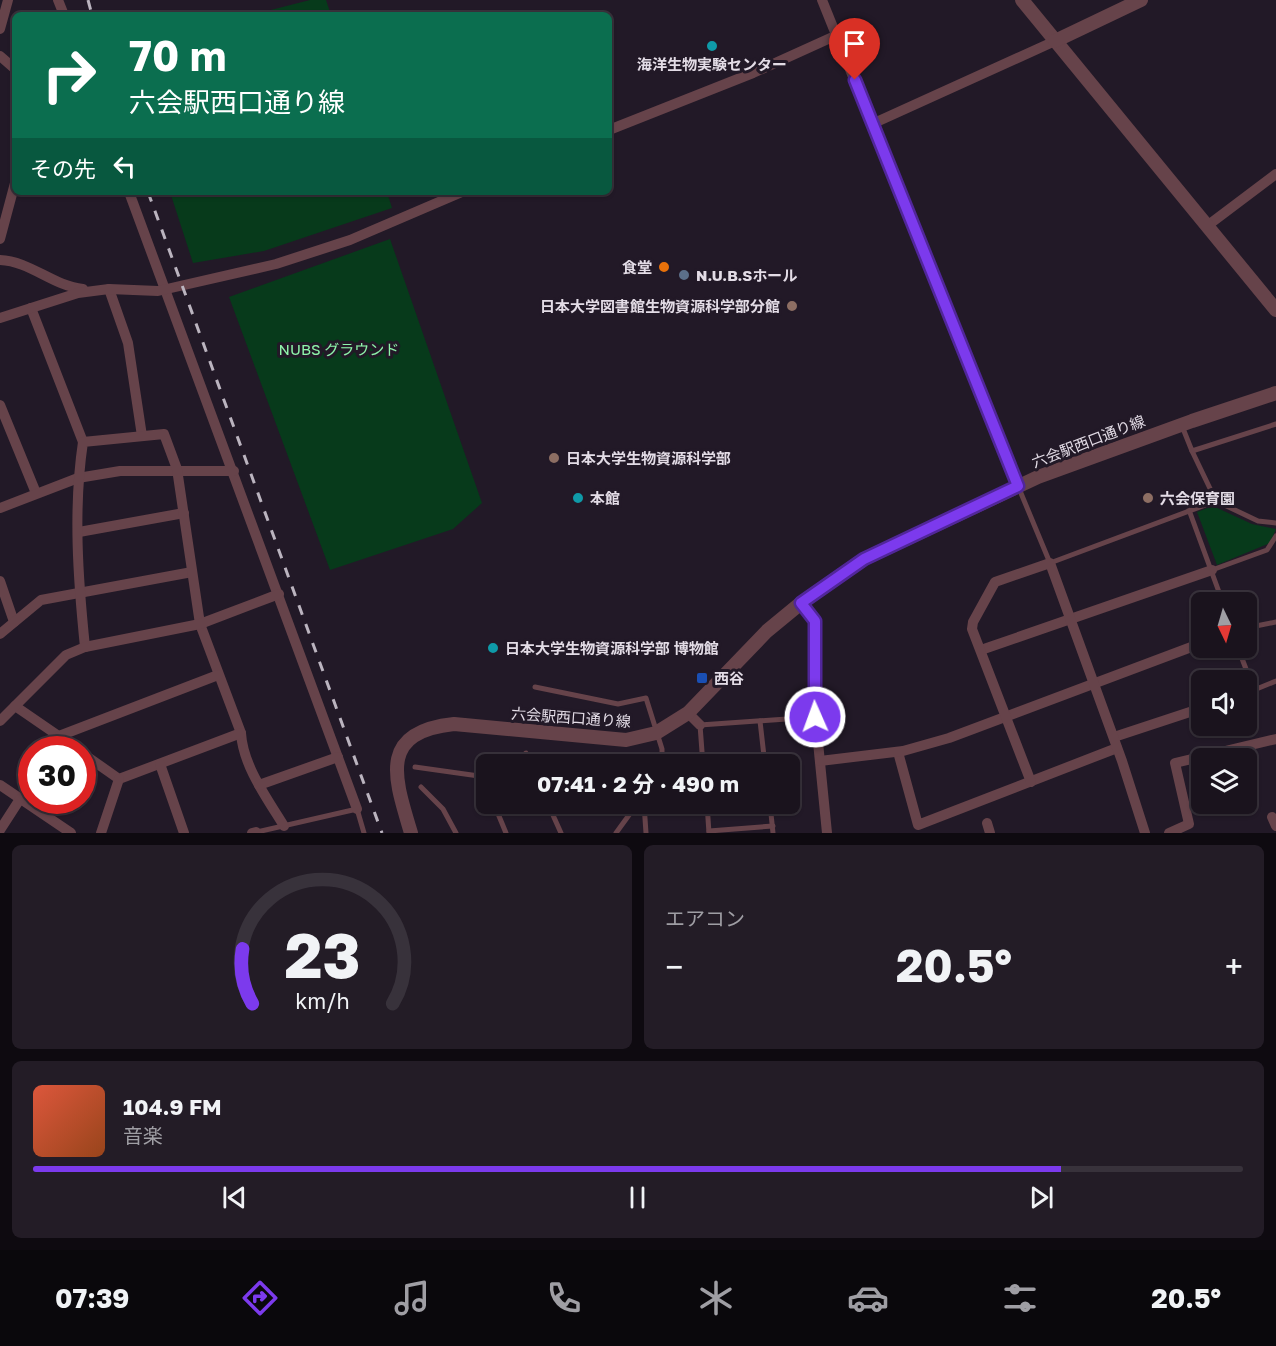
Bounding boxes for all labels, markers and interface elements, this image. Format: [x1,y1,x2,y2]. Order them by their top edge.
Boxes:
pin [829,18,880,80]
icon: arrive [838,27,871,60]
text: 70 m [129,30,226,80]
icon: right [30,36,108,114]
marker: 海洋生物実験センター [705,39,719,53]
place label: 海洋生物実験センター [637,55,787,73]
text: 六会駅西口通り線 [129,86,345,118]
icon: left [108,150,141,183]
text: その先 [30,155,96,182]
place label: 食堂 [622,258,652,276]
marker: 食堂 [657,260,671,274]
place label: N.U.B.Sホール [696,266,797,284]
marker: N.U.B.Sホール [677,268,691,282]
place label: 日本大学図書館生物資源科学部分館 [540,297,780,315]
marker: 日本大学図書館生物資源科学部分館 [785,299,799,313]
park label: NUBS グラウンド [279,340,399,358]
street label: 六会駅西口通り線 [1029,411,1147,471]
place label: 日本大学生物資源科学部 [566,449,731,467]
marker: 日本大学生物資源科学部 [547,451,561,465]
place label: 本館 [590,489,620,507]
place label: 六会保育園 [1160,489,1235,507]
marker: 本館 [571,491,585,505]
marker: 六会保育園 [1141,491,1155,505]
north arrow [1191,592,1257,658]
map controls [1191,592,1257,814]
place label: 日本大学生物資源科学部 博物館 [505,639,719,657]
marker: 日本大学生物資源科学部 博物館 [486,641,500,655]
place label: 西谷 [714,669,744,687]
button: sound [1191,670,1257,736]
marker: 西谷 [695,671,709,685]
position arrow [783,685,847,749]
street label: 六会駅西口通り線 [511,704,631,730]
speed limit sign: 30 [18,736,96,814]
button: layers [1191,748,1257,814]
text: 07:41 · 2 分 · 490 m [537,770,739,797]
text: エアコン [665,906,745,930]
text: 23 [284,917,360,992]
text: 20.5° [896,938,1012,992]
text: − [665,947,683,986]
text: + [1225,947,1243,986]
text: km/h [295,988,349,1014]
text: 104.9 FM [123,1093,222,1120]
text: 音楽 [123,1123,163,1147]
icon: previous [218,1181,251,1214]
icon: pause [621,1181,654,1214]
icon: next [1025,1181,1058,1214]
icon: directions [239,1277,281,1319]
icon: music [391,1277,433,1319]
icon: phone [543,1277,585,1319]
icon: climate [695,1277,737,1319]
icon: car [847,1277,889,1319]
icon: filters [999,1277,1041,1319]
text: 07:39 [55,1282,130,1314]
text: 20.5° [1151,1282,1221,1314]

